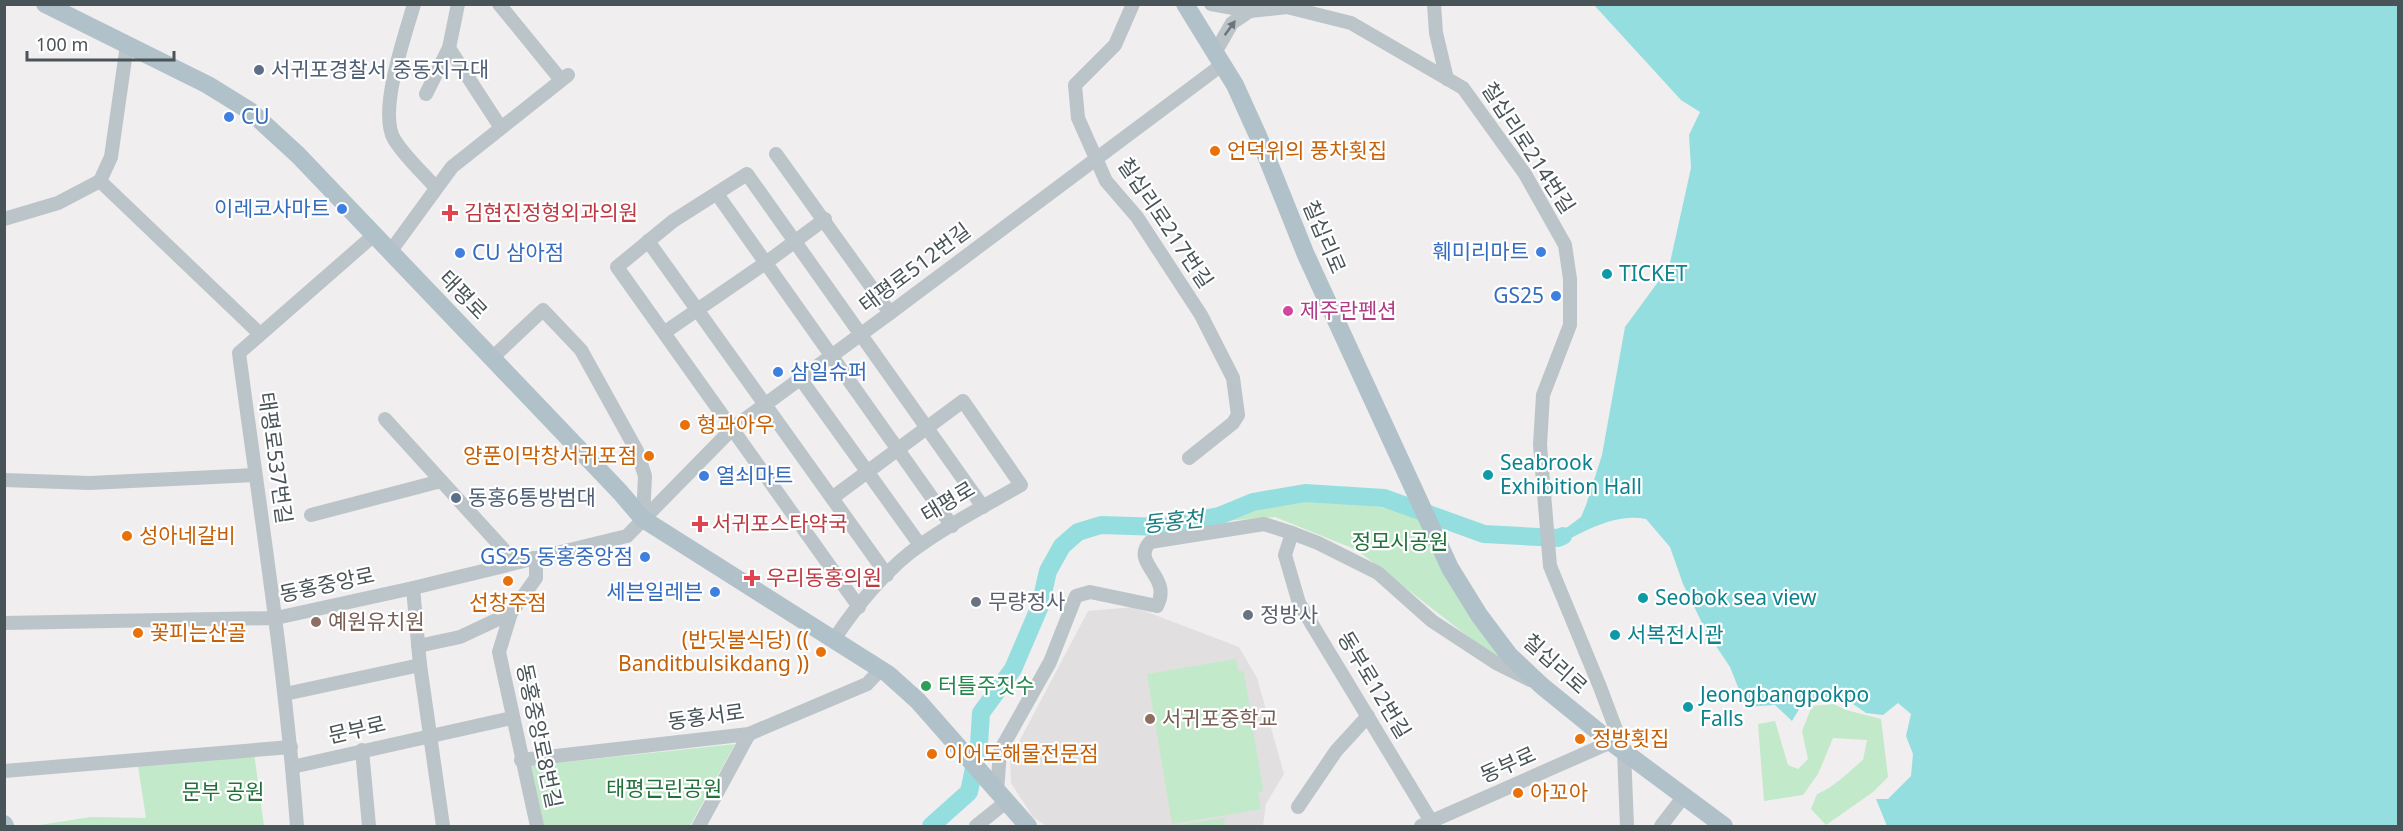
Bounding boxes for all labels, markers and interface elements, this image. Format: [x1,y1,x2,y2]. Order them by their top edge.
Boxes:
one-way arrow [1224,21,1236,37]
scale bar [27,24,174,62]
text: 100 m [36,32,88,56]
place label: 서귀포경찰서 중동지구대 [271,55,489,83]
marker: 서귀포경찰서 중동지구대 [252,63,266,77]
street label: 칠십리로214번길 [1476,76,1582,219]
place label: CU [241,102,270,130]
marker: CU [222,110,236,124]
place label: 언덕위의 풍차횟집 [1227,136,1387,164]
marker: 언덕위의 풍차횟집 [1208,144,1222,158]
street label: 칠십리로217번길 [1112,152,1220,293]
place label: 이레코사마트 [214,194,330,222]
street label: 칠십리로 [1297,196,1353,278]
place label: 김현진정형외과의원 [464,198,638,226]
marker: 이레코사마트 [335,202,349,216]
marker: 김현진정형외과의원 [441,204,459,222]
street label: 태평로512번길 [853,216,976,318]
place label: 훼미리마트 [1432,237,1529,265]
place label: CU 삼아점 [472,238,564,266]
marker: 훼미리마트 [1534,245,1548,259]
marker: CU 삼아점 [453,246,467,260]
place label: TICKET [1619,259,1688,287]
street label: 태평로 [434,264,494,325]
marker: TICKET [1600,267,1614,281]
place label: GS25 [1493,281,1544,309]
marker: GS25 [1549,289,1563,303]
place label: 제주란펜션 [1300,296,1397,324]
marker: 제주란펜션 [1281,304,1295,318]
place label: 삼일슈퍼 [790,357,867,385]
marker: 삼일슈퍼 [771,365,785,379]
street label: 태평로537번길 [253,390,299,525]
place label: 형과아우 [697,410,774,438]
marker: 형과아우 [678,418,692,432]
place label: 양푼이막창서귀포점 [463,441,637,469]
place label: Seabrook Exhibition Hall [1500,448,1642,500]
marker: 양푼이막창서귀포점 [642,449,656,463]
place label: 열쇠마트 [716,461,793,489]
marker: Seabrook Exhibition Hall [1481,468,1495,482]
marker: 열쇠마트 [697,469,711,483]
street label: 태평로 [915,474,980,528]
place label: 동홍6통방범대 [468,483,596,511]
marker: 동홍6통방범대 [449,491,463,505]
water label: 동홍천 [1141,502,1207,538]
place label: 서귀포스타약국 [712,509,847,537]
marker: 서귀포스타약국 [693,517,707,531]
place label: 성아네갈비 [139,521,236,549]
park label: 정모시공원 [1352,527,1448,555]
marker: 성아네갈비 [120,529,134,543]
place label: GS25 동홍중앙점 [480,542,633,570]
marker: GS25 동홍중앙점 [638,550,652,564]
street label: 동홍중앙로 [277,560,377,608]
place label: 우리동홍의원 [766,563,882,591]
marker: 우리동홍의원 [743,569,761,587]
marker: 선창주점 [501,574,515,588]
place label: 세븐일레븐 [606,577,703,605]
place label: Seobok sea view [1655,583,1817,611]
marker: 세븐일레븐 [708,585,722,599]
place label: 무량정사 [988,587,1065,615]
place label: 선창주점 [469,588,547,616]
marker: Seobok sea view [1636,591,1650,605]
marker: 무량정사 [969,595,983,609]
place label: 정방사 [1260,600,1318,628]
place label: 예원유치원 [328,607,425,635]
marker: 정방사 [1241,608,1255,622]
marker: 예원유치원 [309,615,323,629]
place label: 꽃피는산골 [150,618,247,646]
place label: 서복전시관 [1627,620,1724,648]
place label: (반딧불식당) (( Banditbulsikdang )) [618,625,809,677]
marker: 꽃피는산골 [131,626,145,640]
street label: 동부로12번길 [1332,626,1418,743]
street label: 칠십리로 [1518,627,1594,700]
marker: 서복전시관 [1608,628,1622,642]
marker: (반딧불식당) (( Banditbulsikdang )) [814,645,828,659]
street label: 동홍중앙로8번길 [511,661,569,811]
place label: 터틀주짓수 [938,671,1035,699]
marker: 터틀주짓수 [919,679,933,693]
place label: Jeongbangpokpo Falls [1698,680,1869,732]
street label: 동홍서로 [666,697,746,735]
marker: Jeongbangpokpo Falls [1681,700,1695,714]
place label: 서귀포중학교 [1162,704,1278,732]
street label: 문부로 [325,709,388,749]
marker: 서귀포중학교 [1143,712,1157,726]
place label: 정방횟집 [1592,724,1669,752]
marker: 정방횟집 [1573,732,1587,746]
place label: 이어도해물전문점 [944,739,1099,767]
street label: 동부로 [1475,740,1540,789]
marker: 이어도해물전문점 [925,747,939,761]
park label: 태평근린공원 [606,774,722,802]
park label: 문부 공원 [182,777,264,805]
place label: 아꼬아 [1530,778,1588,806]
marker: 아꼬아 [1511,786,1525,800]

